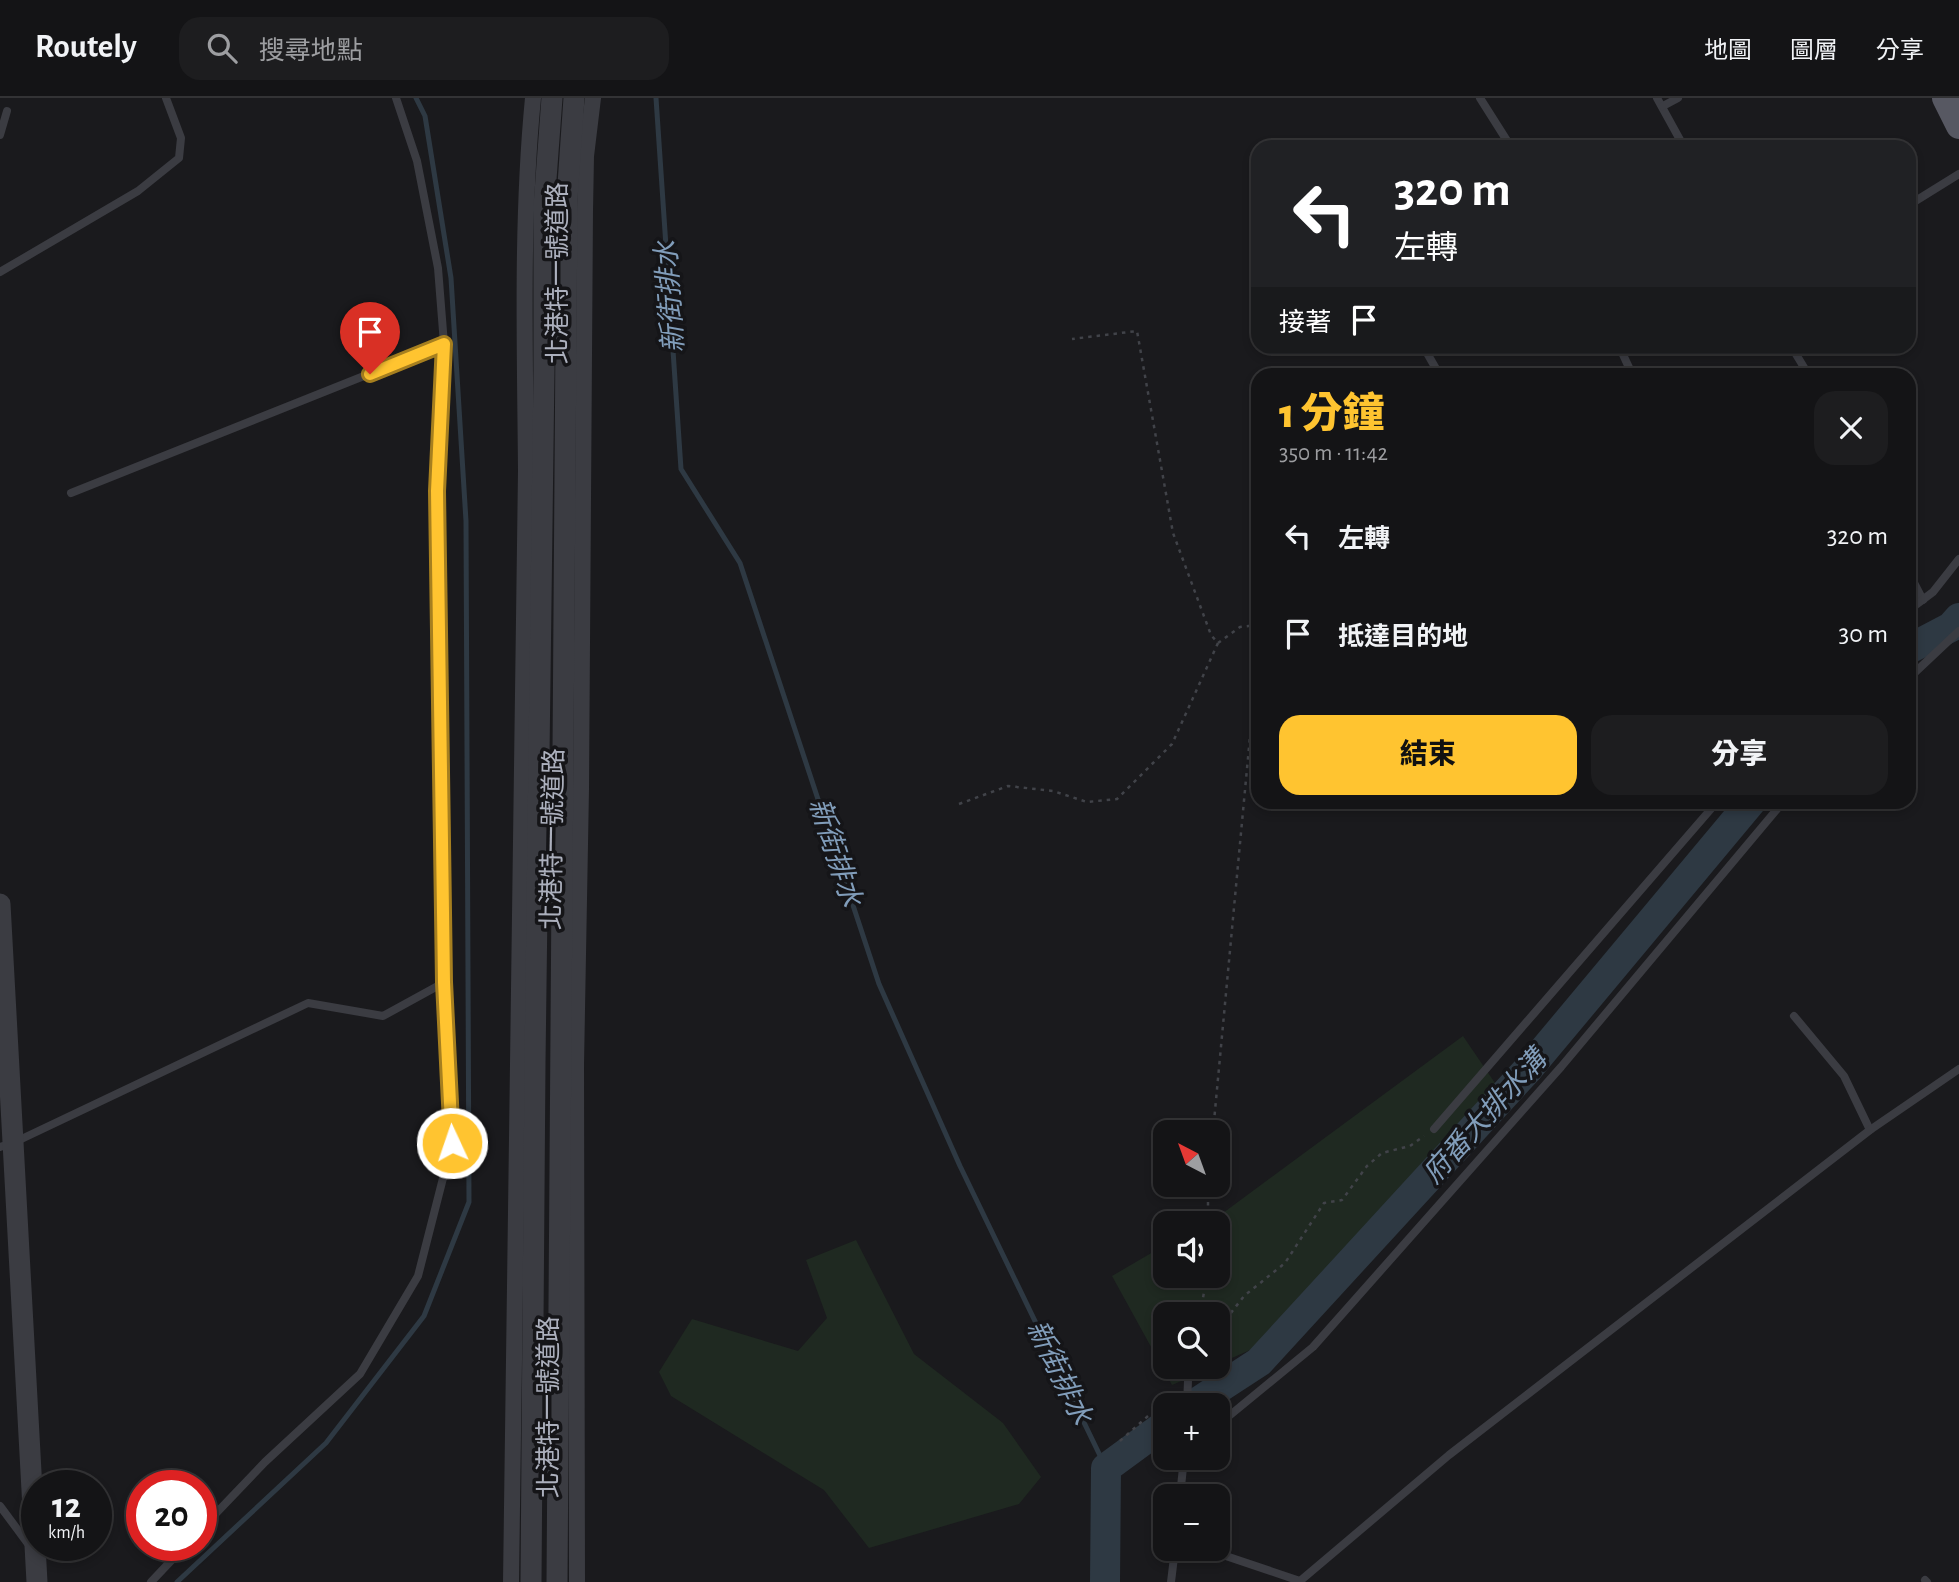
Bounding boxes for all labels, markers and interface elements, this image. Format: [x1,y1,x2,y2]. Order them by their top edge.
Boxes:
search box [179,17,669,80]
icon: search [203,29,241,67]
text: Routely [35,31,137,64]
text: 搜尋地點 [259,38,363,64]
text: 地圖 [1704,39,1752,63]
text: 圖層 [1790,39,1838,63]
text: 分享 [1876,39,1924,63]
text: 320 m [1394,166,1511,215]
icon: left [1279,168,1370,259]
street label: 北港特一號道路 [543,182,571,364]
text: 左轉 [1394,232,1458,264]
water label: 新街排水 [651,238,689,354]
icon: arrive [1345,301,1383,339]
pin [340,302,400,374]
text: 接著 [1279,310,1331,336]
icon: arrive [351,313,389,351]
button: close [1814,391,1888,465]
text: 1 分鐘 [1279,393,1385,435]
text: 350 m · 11:42 [1279,442,1388,465]
icon: left [1279,517,1317,555]
text: 320 m [1827,523,1888,549]
text: 左轉 [1338,526,1390,552]
icon: arrive [1279,615,1317,653]
text: 30 m [1838,621,1888,647]
text: 抵達目的地 [1338,624,1468,650]
button: 結束 [1279,715,1577,795]
button: 分享 [1591,715,1888,795]
street label: 北港特一號道路 [536,748,568,930]
water label: 新街排水 [803,794,867,912]
water label: 府番大排水溝 [1417,1041,1555,1189]
position arrow [415,1106,489,1180]
north arrow [1153,1120,1230,1197]
map controls [1153,1120,1230,1561]
button: sound [1153,1211,1230,1288]
button: search [1153,1302,1230,1379]
street label: 北港特一號道路 [534,1316,562,1498]
water label: 新街排水 [1021,1316,1098,1431]
button: + [1153,1393,1230,1470]
speed limit sign: 20 [126,1470,217,1561]
button: − [1153,1484,1230,1561]
text: 12 [52,1489,81,1524]
text: km/h [48,1524,85,1542]

